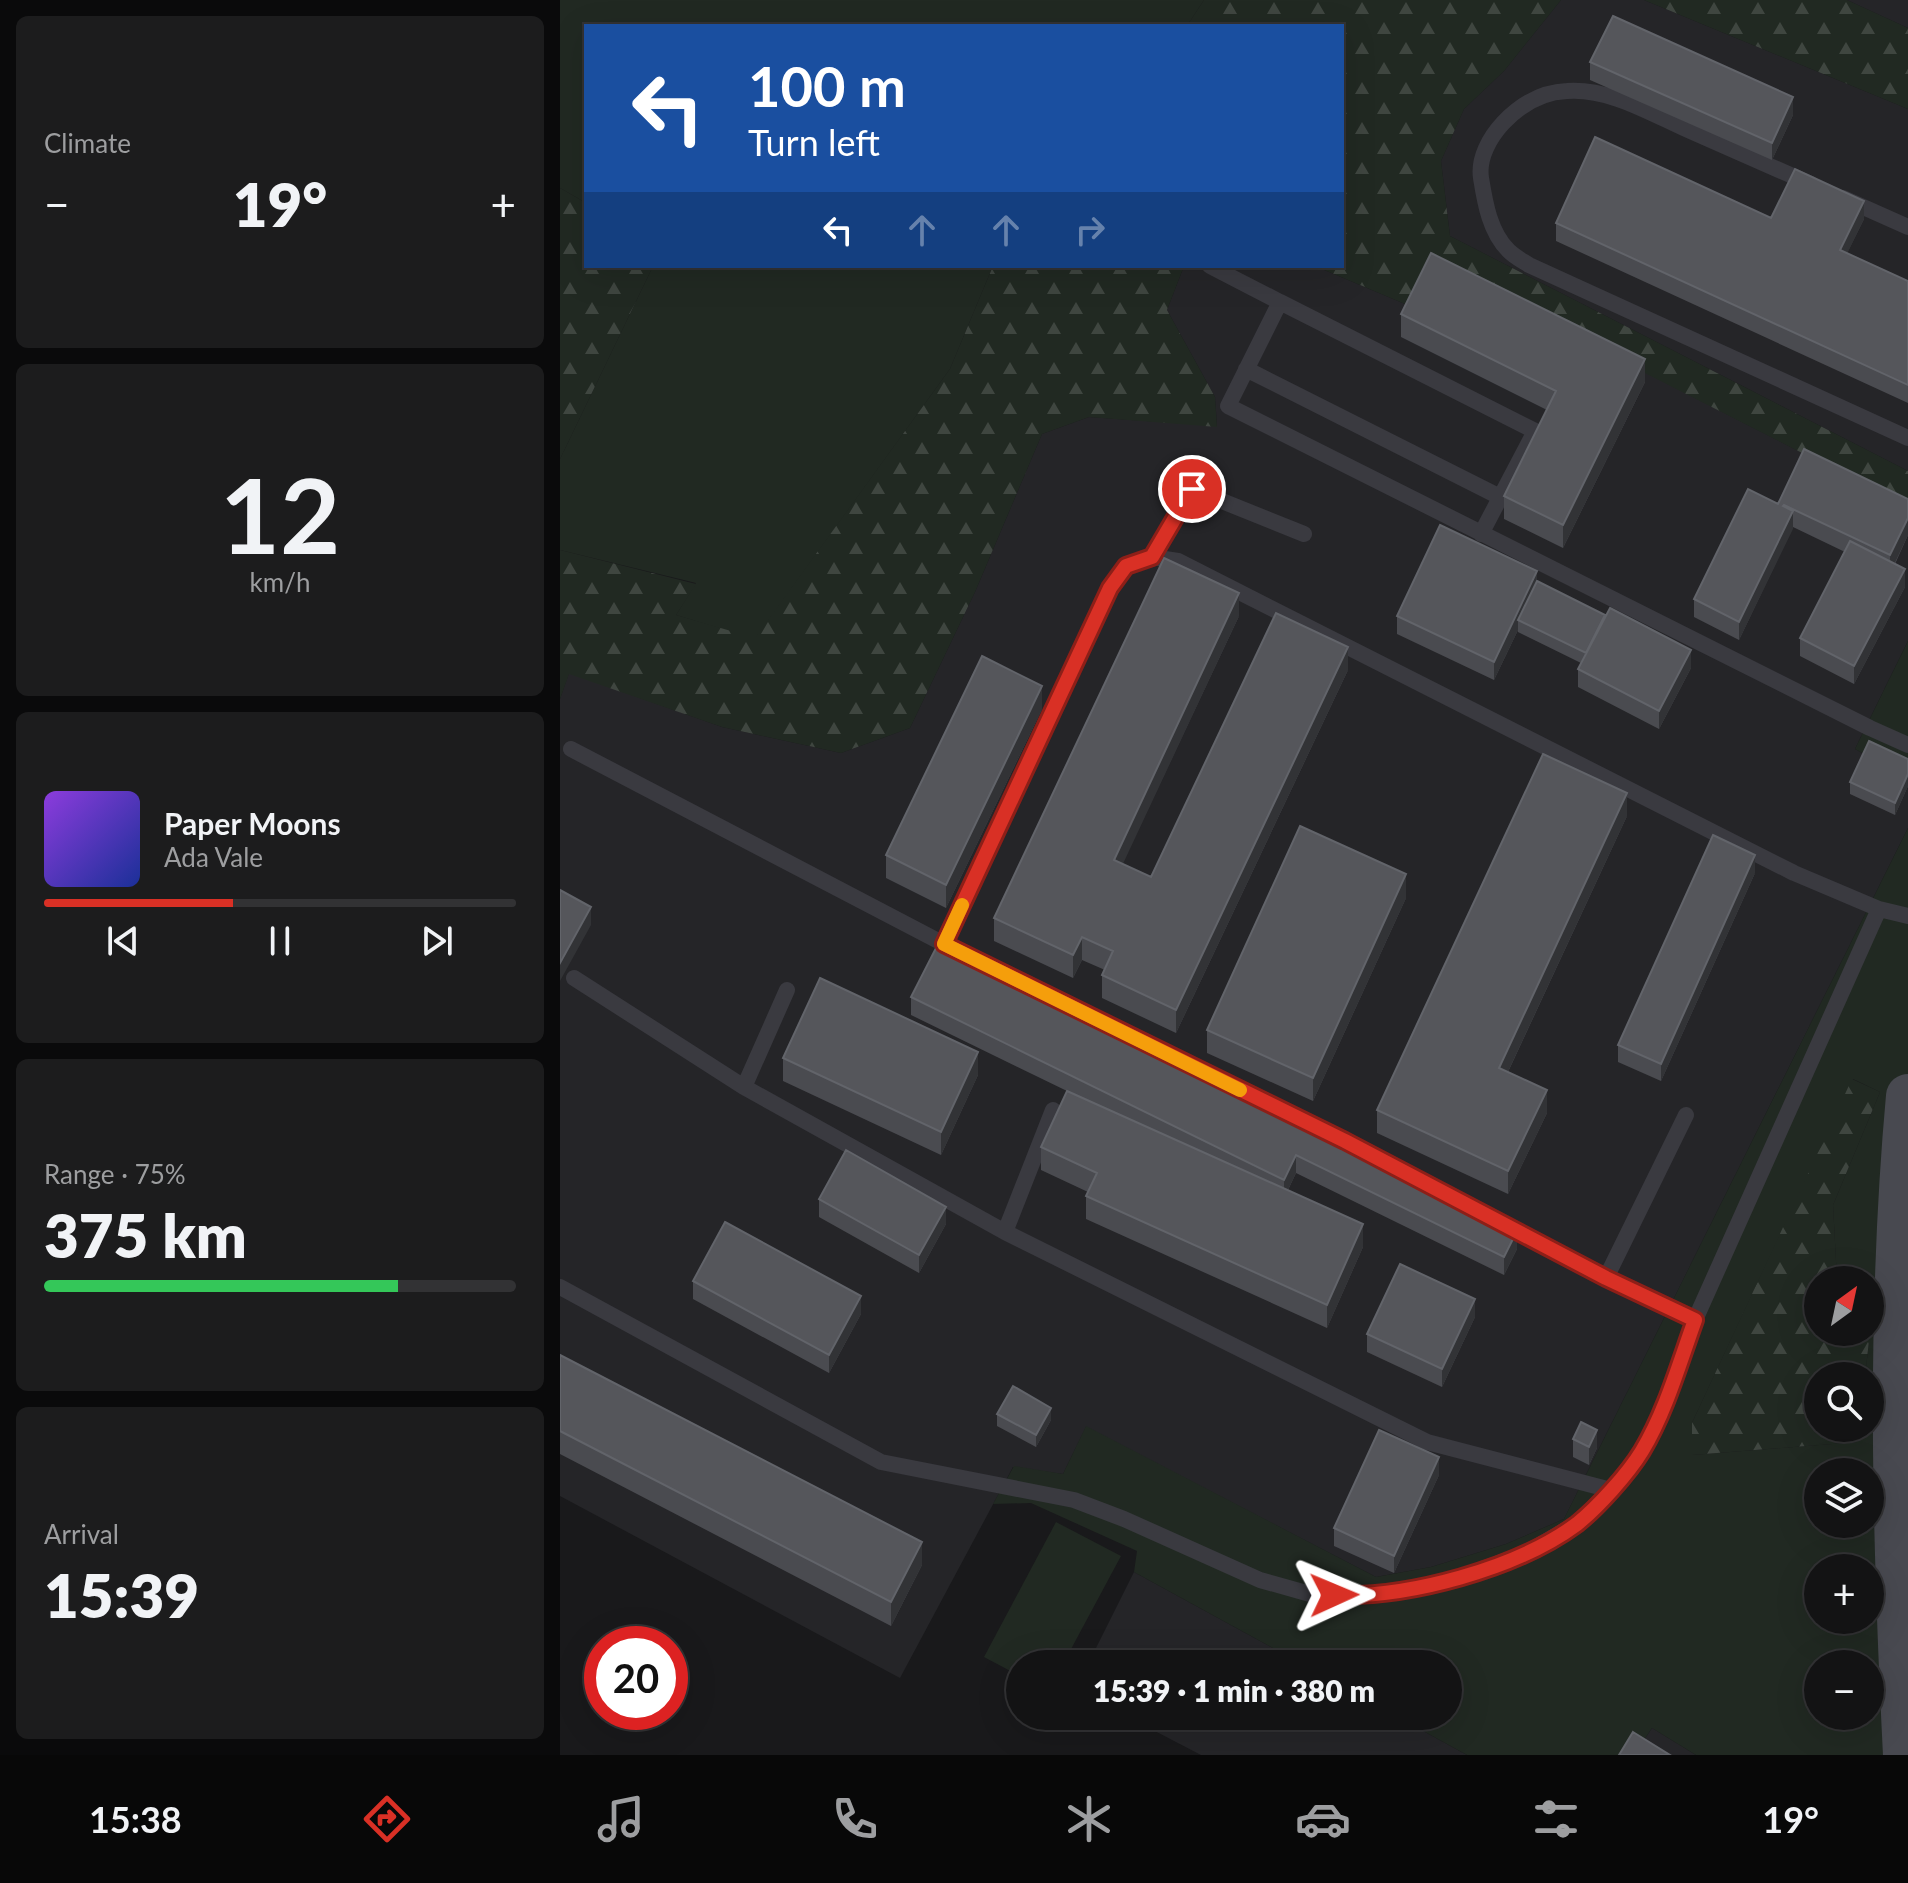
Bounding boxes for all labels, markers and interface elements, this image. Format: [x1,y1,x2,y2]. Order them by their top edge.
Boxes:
text: 100 m [748,52,906,119]
icon: left [616,56,720,160]
text: Turn left [748,120,880,164]
text: Climate [44,127,131,159]
text: 19° [233,168,327,240]
text: − [44,178,70,230]
text: + [490,178,516,230]
icon: left [816,208,860,252]
icon: ahead [900,208,944,252]
icon: ahead [984,208,1028,252]
icon: right [1068,208,1112,252]
text: 12 [220,451,340,576]
pin [1158,455,1226,523]
icon: arrive [1170,467,1214,511]
text: km/h [250,566,310,598]
text: Paper Moons [164,805,341,841]
text: Ada Vale [164,841,263,873]
icon: previous [101,919,145,963]
icon: pause [258,919,302,963]
icon: next [415,919,459,963]
text: Range · 75% [44,1158,186,1190]
text: 375 km [44,1199,247,1271]
north arrow [1804,1266,1884,1346]
map controls [1804,1266,1884,1730]
button: search [1804,1362,1884,1442]
button: layers [1804,1458,1884,1538]
text: Arrival [44,1518,119,1550]
position arrow [1292,1553,1376,1637]
button: + [1804,1554,1884,1634]
text: 15:39 [44,1559,199,1631]
speed limit sign: 20 [584,1626,688,1730]
button: − [1804,1650,1884,1730]
text: 15:39 · 1 min · 380 m [1093,1672,1375,1708]
icon: directions [359,1791,415,1847]
icon: music [593,1791,649,1847]
icon: phone [827,1791,883,1847]
icon: climate [1061,1791,1117,1847]
icon: car [1295,1791,1351,1847]
icon: filters [1528,1791,1584,1847]
text: 15:38 [89,1797,182,1841]
text: 19° [1762,1797,1819,1841]

